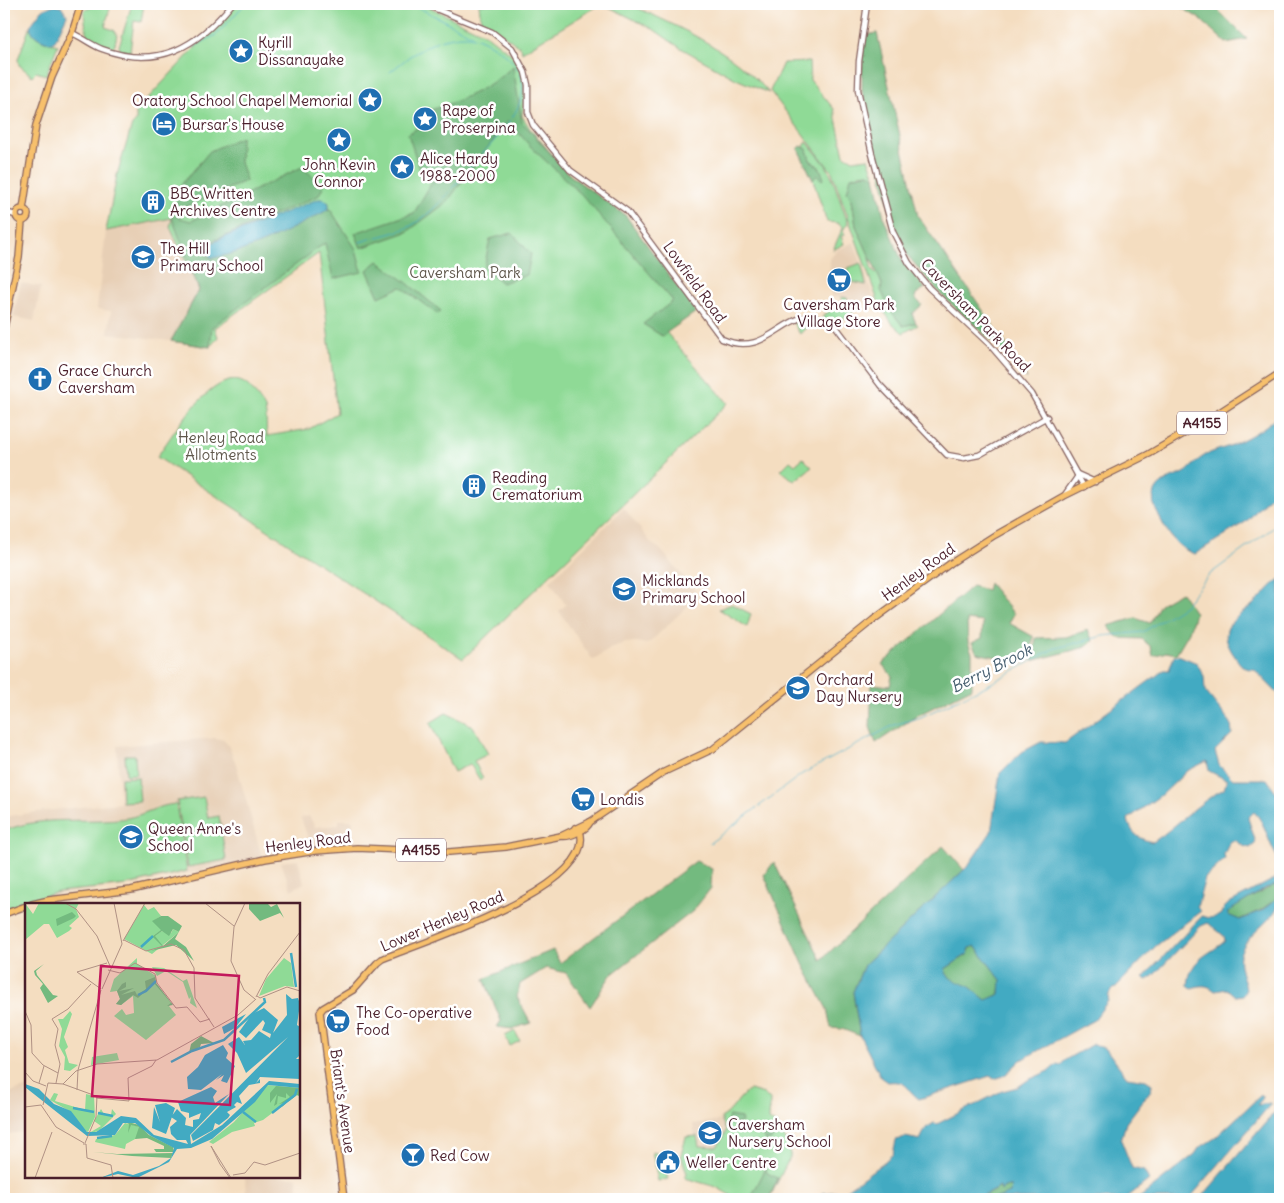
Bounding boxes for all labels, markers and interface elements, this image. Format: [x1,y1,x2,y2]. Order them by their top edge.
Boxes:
place label: Kyrill Dissanayake [258,33,344,69]
place icon: Kyrill Dissanayake [228,38,254,64]
place icon: Oratory School Chapel Memorial [357,87,383,113]
place label: Oratory School Chapel Memorial [132,91,352,110]
place label: Rape of Proserpina [442,101,516,137]
place icon: Rape of Proserpina [412,106,438,132]
hotel icon: Bursar's House [151,111,177,137]
place label: Bursar's House [182,115,284,134]
place icon: John Kevin Connor [326,127,352,153]
place label: Alice Hardy 1988-2000 [420,149,498,185]
place icon: Alice Hardy 1988-2000 [389,154,415,180]
place label: John Kevin Connor [302,155,376,191]
place label: BBC Written Archives Centre [170,184,276,220]
building icon: BBC Written Archives Centre [140,189,166,215]
street label: Lowfield Road [659,238,731,326]
place label: The Hill Primary School [160,239,263,275]
school or university icon: The Hill Primary School [130,244,156,270]
street label: Caversham Park Road [917,254,1035,376]
park label: Caversham Park [409,263,521,282]
supermarket icon: Caversham Park Village Store [826,267,852,293]
place label: Caversham Park Village Store [783,295,895,331]
place label: Grace Church Caversham [58,361,152,397]
church icon: Grace Church Caversham [27,366,53,392]
road number: A4155 [1177,412,1227,434]
park label: Henley Road Allotments [178,428,264,464]
place label: Reading Crematorium [492,468,582,504]
building icon: Reading Crematorium [461,473,487,499]
street label: Henley Road [878,539,959,605]
place label: Micklands Primary School [642,571,745,607]
school or university icon: Micklands Primary School [611,576,637,602]
water label: Berry Brook [947,638,1036,697]
place label: Orchard Day Nursery [816,670,902,706]
school or university icon: Orchard Day Nursery [785,675,811,701]
supermarket icon: Londis [570,786,596,812]
place label: Londis [600,790,644,809]
place label: Queen Anne's School [148,819,241,855]
school or university icon: Queen Anne's School [118,824,144,850]
street label: Henley Road [264,827,352,857]
road number: A4155 [396,838,446,862]
street label: Lower Henley Road [377,886,507,956]
inset map [25,903,300,1178]
place label: The Co-operative Food [356,1003,472,1039]
supermarket icon: The Co-operative Food [325,1008,351,1034]
street label: Briant's Avenue [326,1048,360,1154]
place label: Caversham Nursery School [728,1115,831,1151]
school or university icon: Caversham Nursery School [697,1120,723,1146]
bar icon: Red Cow [400,1142,426,1168]
place label: Red Cow [430,1146,490,1165]
public building icon: Weller Centre [655,1149,681,1175]
place label: Weller Centre [686,1153,777,1172]

